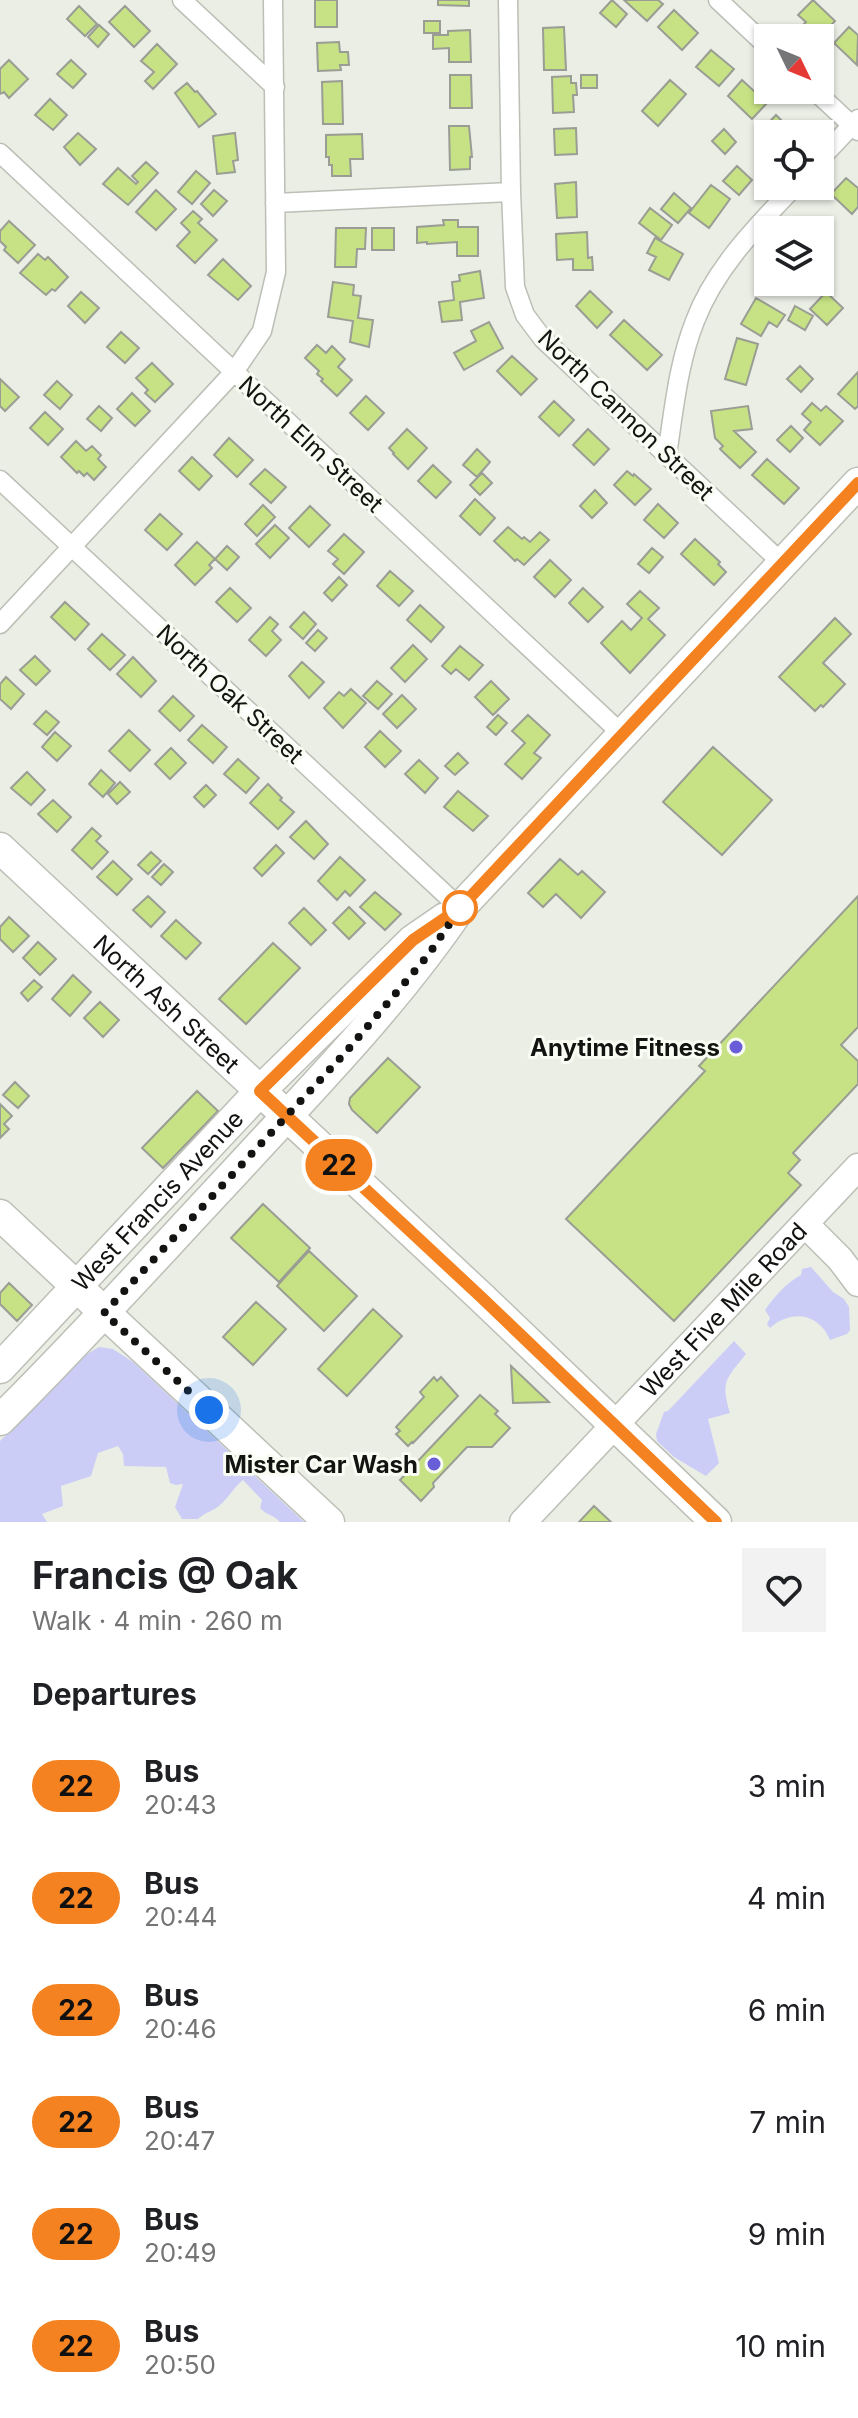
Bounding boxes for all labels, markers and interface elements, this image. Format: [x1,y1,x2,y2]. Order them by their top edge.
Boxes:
north arrow [754,24,834,104]
map controls [754,24,834,296]
button: locate [754,120,834,200]
button: layers [754,216,834,296]
street label: North Cannon Street [532,324,720,506]
street label: North Elm Street [233,370,389,518]
street label: North Oak Street [151,619,310,770]
unlabelled marker [443,891,477,925]
street label: North Ash Street [88,929,246,1079]
place label: Anytime Fitness [530,1033,720,1062]
marker: Anytime Fitness [727,1038,745,1056]
street label: West Francis Avenue [66,1104,249,1297]
line badge: 22 [303,1139,375,1191]
text: 22 [321,1148,357,1182]
street label: West Five Mile Road [634,1216,813,1403]
your location [189,1390,229,1430]
place label: Mister Car Wash [224,1450,418,1479]
marker: Mister Car Wash [425,1455,443,1473]
button: heart [742,1548,826,1632]
text: Francis @ Oak [32,1552,298,1598]
text: Walk · 4 min · 260 m [32,1605,283,1636]
text: Departures [32,1676,197,1712]
text: Bus [144,1753,199,1789]
text: 3 min [748,1768,826,1804]
text: 22 [58,1769,94,1803]
text: 20:43 [144,1789,217,1820]
text: Bus [144,1865,199,1901]
text: 4 min [747,1880,826,1916]
text: 22 [58,1881,94,1915]
text: 20:44 [144,1901,217,1932]
text: Bus [144,1977,199,2013]
text: 6 min [748,1992,826,2028]
text: 22 [58,1993,94,2027]
text: 20:46 [144,2013,217,2044]
text: Bus [144,2089,199,2125]
text: 7 min [749,2104,826,2140]
text: 22 [58,2105,94,2139]
text: 20:47 [144,2125,215,2156]
text: Bus [144,2201,199,2237]
text: 9 min [748,2216,826,2252]
text: 22 [58,2217,94,2251]
text: 20:49 [144,2237,217,2268]
text: Bus [144,2313,199,2349]
text: 10 min [735,2328,826,2364]
text: 22 [58,2329,94,2363]
text: 20:50 [144,2349,216,2380]

